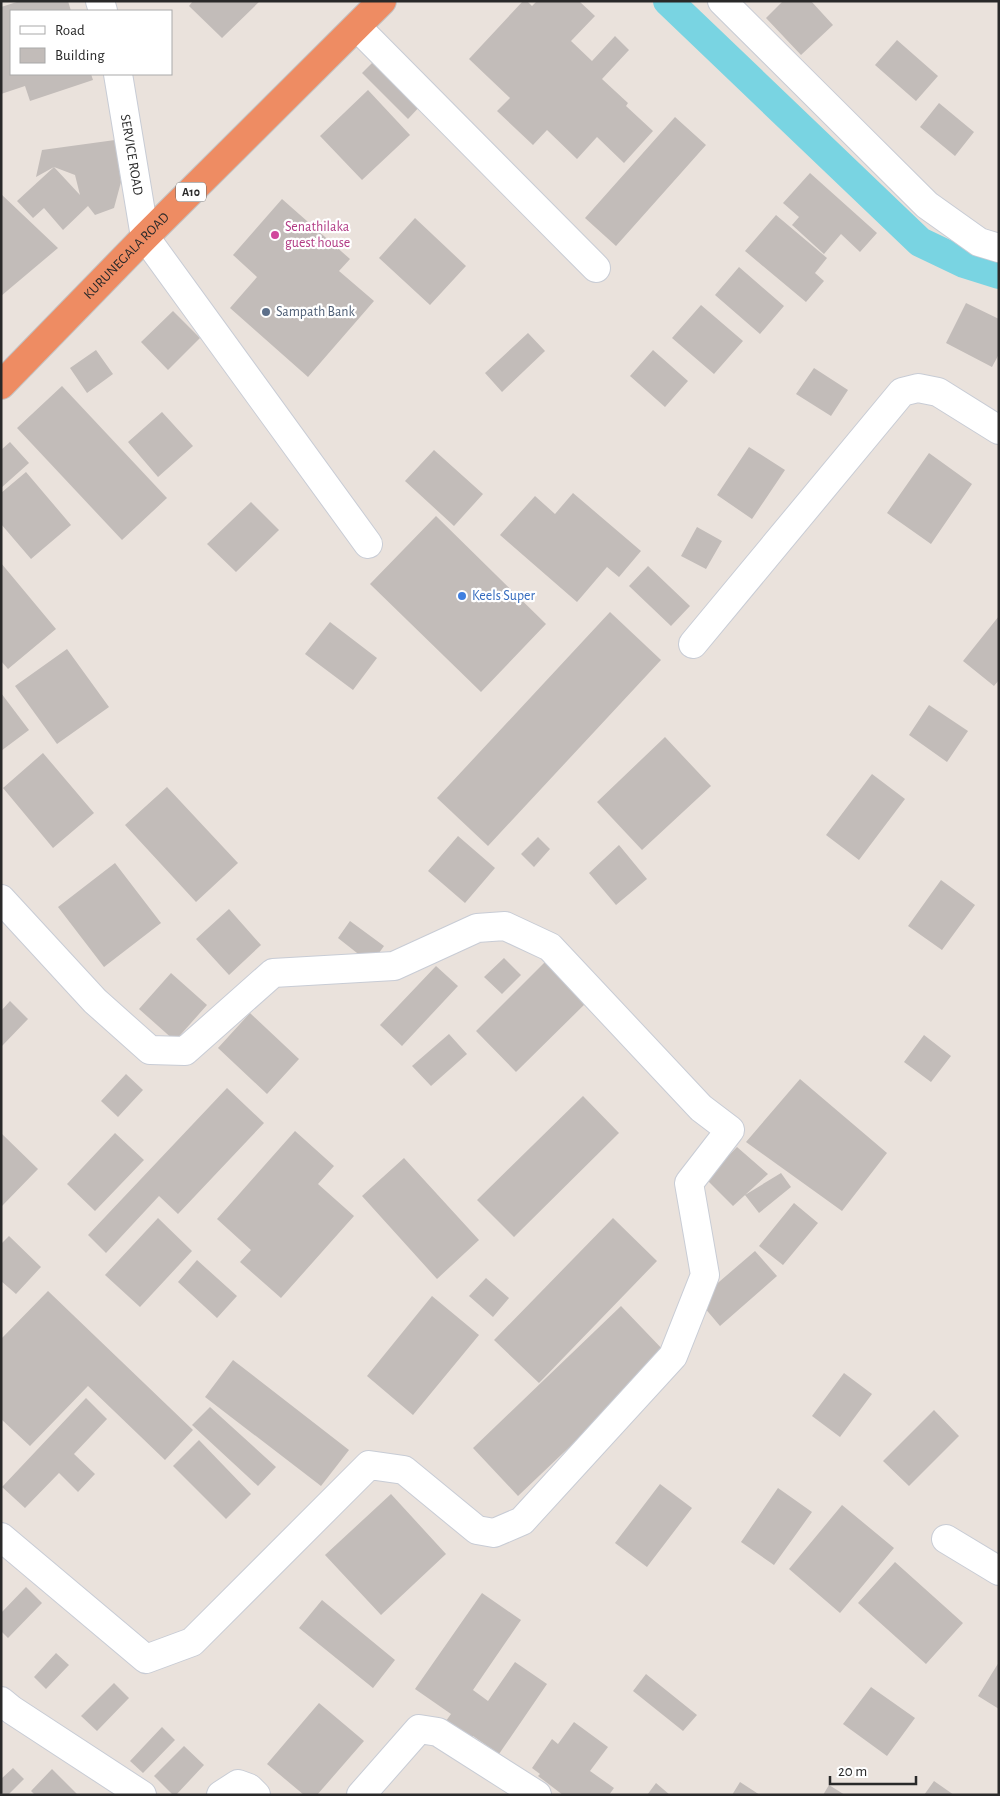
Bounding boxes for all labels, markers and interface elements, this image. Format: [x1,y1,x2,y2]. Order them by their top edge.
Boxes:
legend [10,10,172,75]
text: Road [55,23,85,38]
text: Building [55,48,105,63]
street label: SERVICE ROAD [118,113,145,197]
road number: A10 [176,182,206,202]
street label: KURUNEGALA ROAD [81,210,172,302]
place label: Senathilaka guest house [285,220,350,250]
marker: Senathilaka guest house [269,229,281,241]
place label: Sampath Bank [276,305,356,319]
marker: Sampath Bank [260,306,272,318]
place label: Keels Super [472,589,536,603]
marker: Keels Super [456,590,468,602]
scale bar [830,1754,916,1786]
text: 20 m [838,1764,867,1779]

